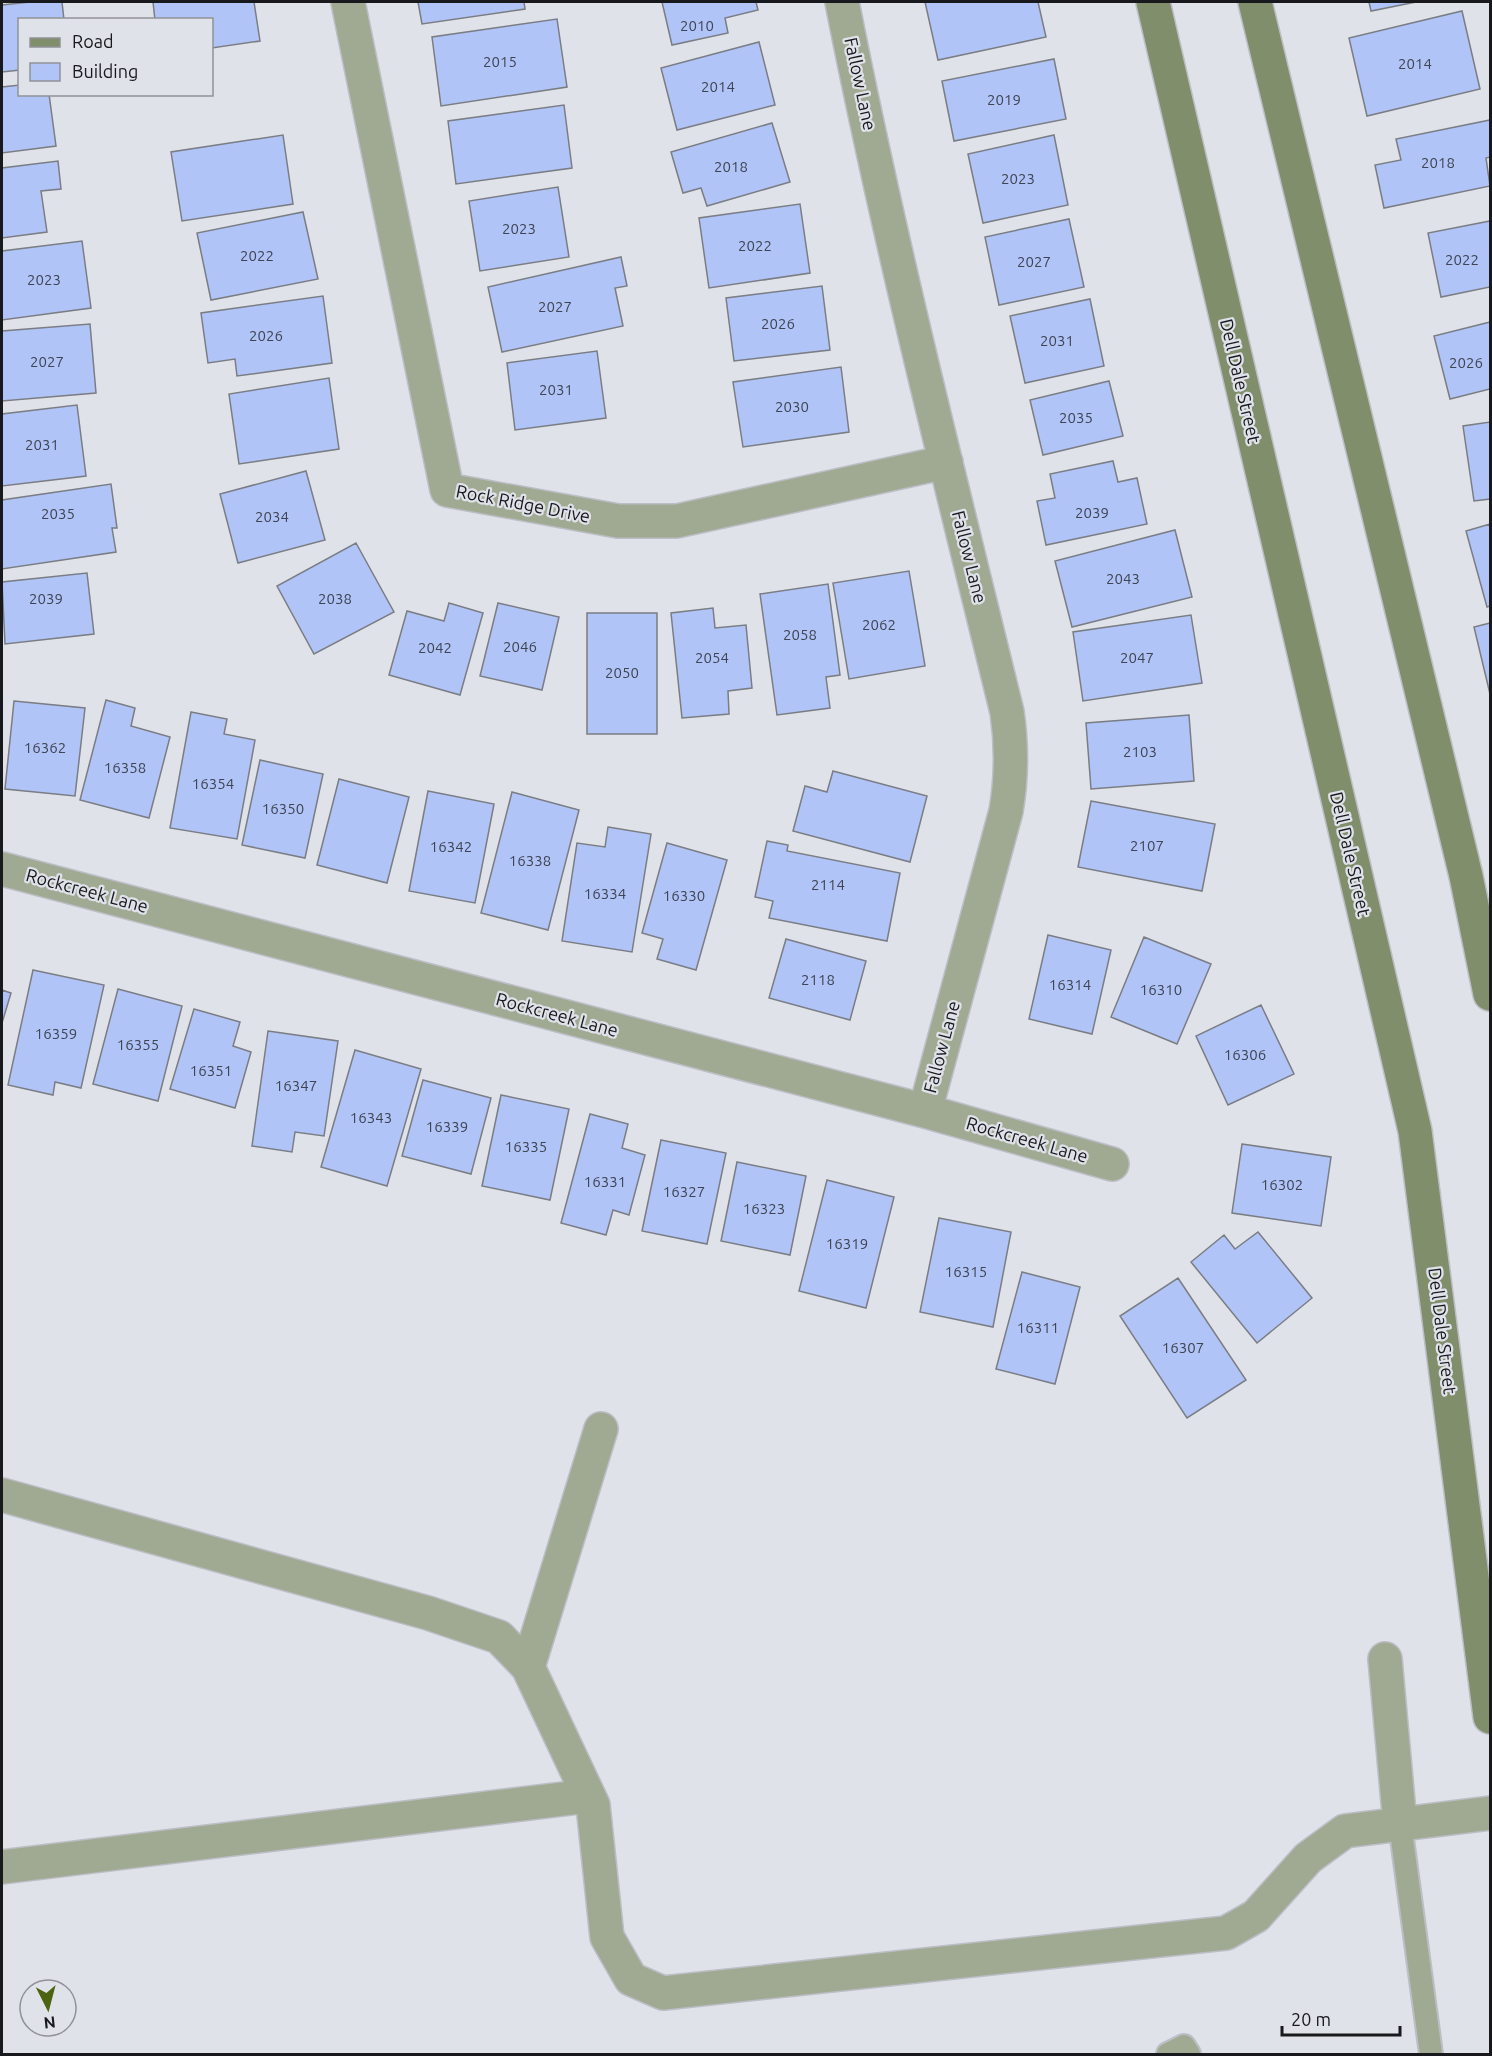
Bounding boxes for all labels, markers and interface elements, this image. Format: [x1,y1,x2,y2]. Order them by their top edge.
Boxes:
house number: 2010 [680,17,714,34]
legend [18,18,213,96]
text: Road [72,31,114,51]
street label: Fallow Lane [841,35,881,132]
house number: 2015 [483,53,517,70]
house number: 2014 [1398,55,1432,72]
text: Building [72,61,138,81]
house number: 2014 [701,78,735,95]
house number: 2019 [987,91,1021,108]
house number: 2018 [1421,154,1455,171]
house number: 2018 [714,158,748,175]
house number: 2023 [1001,170,1035,187]
house number: 2023 [502,220,536,237]
house number: 2022 [738,237,772,254]
house number: 2022 [240,247,274,264]
house number: 2022 [1445,251,1479,268]
house number: 2027 [1017,253,1051,270]
house number: 2023 [27,271,61,288]
house number: 2027 [538,298,572,315]
house number: 2026 [761,315,795,332]
street label: Dell Dale Street [1217,317,1265,445]
house number: 2026 [249,327,283,344]
house number: 2031 [1040,332,1074,349]
house number: 2027 [30,353,64,370]
house number: 2026 [1449,354,1483,371]
house number: 2031 [539,381,573,398]
house number: 2030 [775,398,809,415]
house number: 2035 [1059,409,1093,426]
house number: 2031 [25,436,59,453]
street label: Rock Ridge Drive [454,480,592,526]
house number: 2039 [1075,504,1109,521]
house number: 2035 [41,505,75,522]
house number: 2034 [255,508,289,525]
street label: Fallow Lane [949,508,991,605]
house number: 2043 [1106,570,1140,587]
house number: 2039 [29,590,63,607]
house number: 2038 [318,590,352,607]
house number: 2062 [862,616,896,633]
house number: 2058 [783,626,817,643]
house number: 2046 [503,638,537,655]
house number: 2042 [418,639,452,656]
house number: 2054 [695,649,729,666]
house number: 2047 [1120,649,1154,666]
house number: 2050 [605,664,639,681]
house number: 16362 [24,739,66,756]
house number: 2103 [1123,743,1157,760]
house number: 16358 [104,759,146,776]
house number: 16354 [192,775,234,792]
street label: Dell Dale Street [1327,790,1375,918]
house number: 16350 [262,800,304,817]
house number: 2107 [1130,837,1164,854]
house number: 16342 [430,838,472,855]
house number: 16338 [509,852,551,869]
street label: Rockcreek Lane [24,864,151,916]
house number: 2114 [811,876,845,893]
house number: 16334 [584,885,626,902]
house number: 16330 [663,887,705,904]
house number: 2118 [801,971,835,988]
house number: 16314 [1049,976,1091,993]
house number: 16310 [1140,981,1182,998]
street label: Rockcreek Lane [494,988,621,1040]
street label: Fallow Lane [919,998,963,1095]
house number: 16359 [35,1025,77,1042]
house number: 16355 [117,1036,159,1053]
house number: 16306 [1224,1046,1266,1063]
house number: 16351 [190,1062,232,1079]
house number: 16347 [275,1077,317,1094]
house number: 16343 [350,1109,392,1126]
street label: Rockcreek Lane [964,1112,1090,1166]
house number: 16339 [426,1118,468,1135]
house number: 16335 [505,1138,547,1155]
house number: 16331 [584,1173,626,1190]
house number: 16302 [1261,1176,1303,1193]
house number: 16327 [663,1183,705,1200]
house number: 16323 [743,1200,785,1217]
house number: 16319 [826,1235,868,1252]
house number: 16315 [945,1263,987,1280]
street label: Dell Dale Street [1425,1267,1461,1395]
house number: 16311 [1017,1319,1059,1336]
house number: 16307 [1162,1339,1204,1356]
north arrow [18,1978,78,2038]
scale bar [1282,1999,1400,2037]
text: 20 m [1291,2009,1331,2029]
text: N [43,2013,56,2032]

